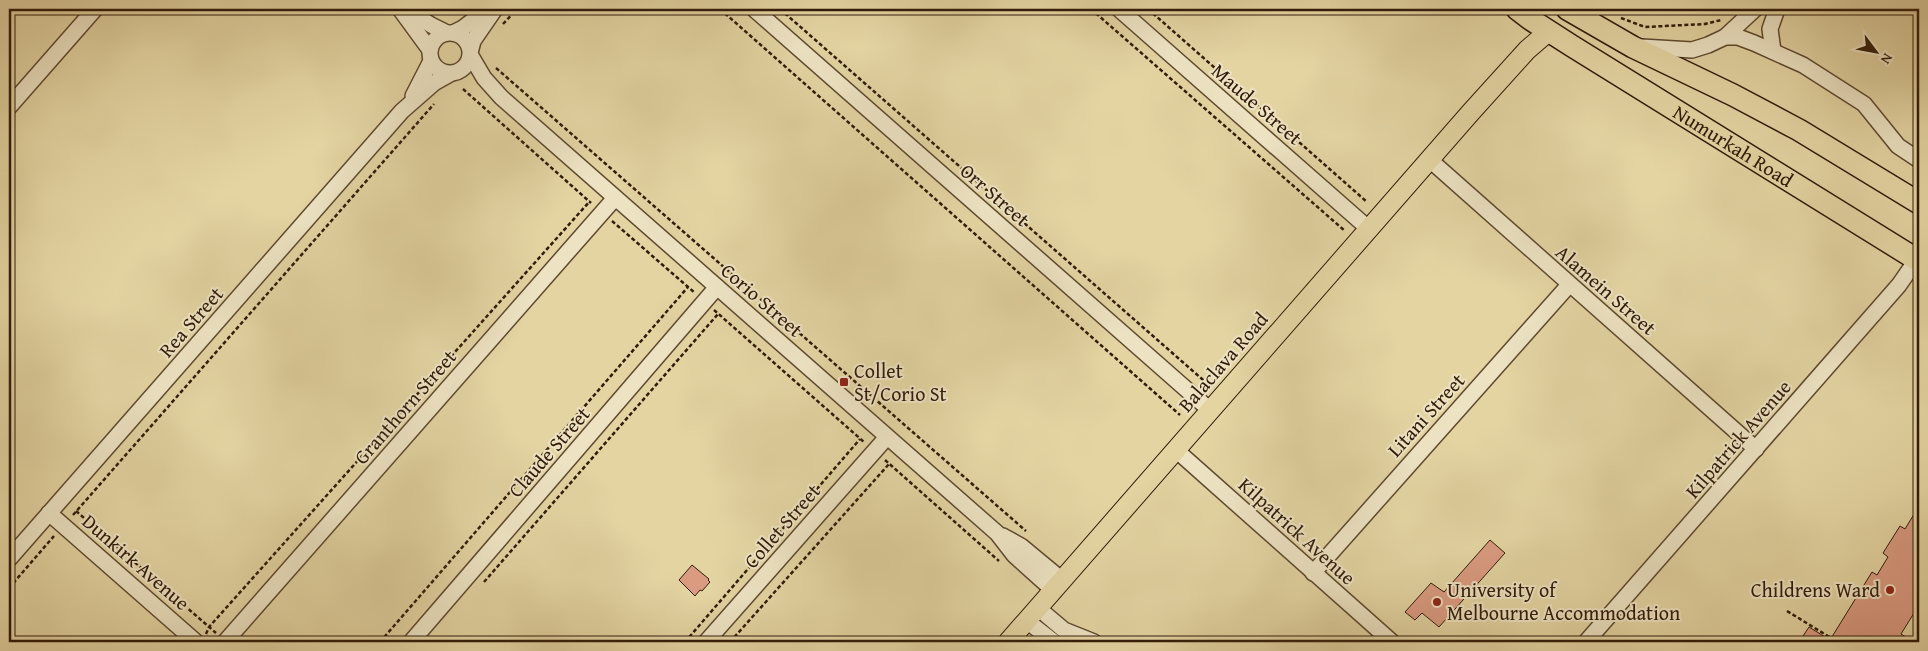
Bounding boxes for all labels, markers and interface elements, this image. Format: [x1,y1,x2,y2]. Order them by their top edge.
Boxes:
north arrow [1850,28,1900,78]
text: N [1876,50,1898,69]
street label: Maude Street [1206,56,1309,151]
street label: Numurkah Road [1668,97,1799,194]
street label: Orr Street [954,156,1036,233]
street label: Alamein Street [1550,238,1663,341]
street label: Corio Street [715,256,810,343]
street label: Rea Street [152,280,230,363]
street label: Balaclava Road [1171,305,1275,418]
street label: Granthorn Street [347,343,463,470]
place label: Collet St/Corio St [854,356,947,408]
street label: Litani Street [1380,366,1471,463]
street label: Kilpatrick Avenue [1678,373,1797,504]
marker: Collet St/Corio St [838,376,850,388]
street label: Claude Street [501,400,596,503]
street label: Kilpatrick Avenue [1232,470,1362,591]
street label: Collet Street [737,477,827,574]
street label: Dunkirk Avenue [76,507,196,617]
place label: University of Melbourne Accommodation [1447,575,1680,627]
place label: Childrens Ward [1751,575,1880,604]
marker: Childrens Ward [1884,584,1896,596]
marker: University of Melbourne Accommodation [1431,596,1443,608]

